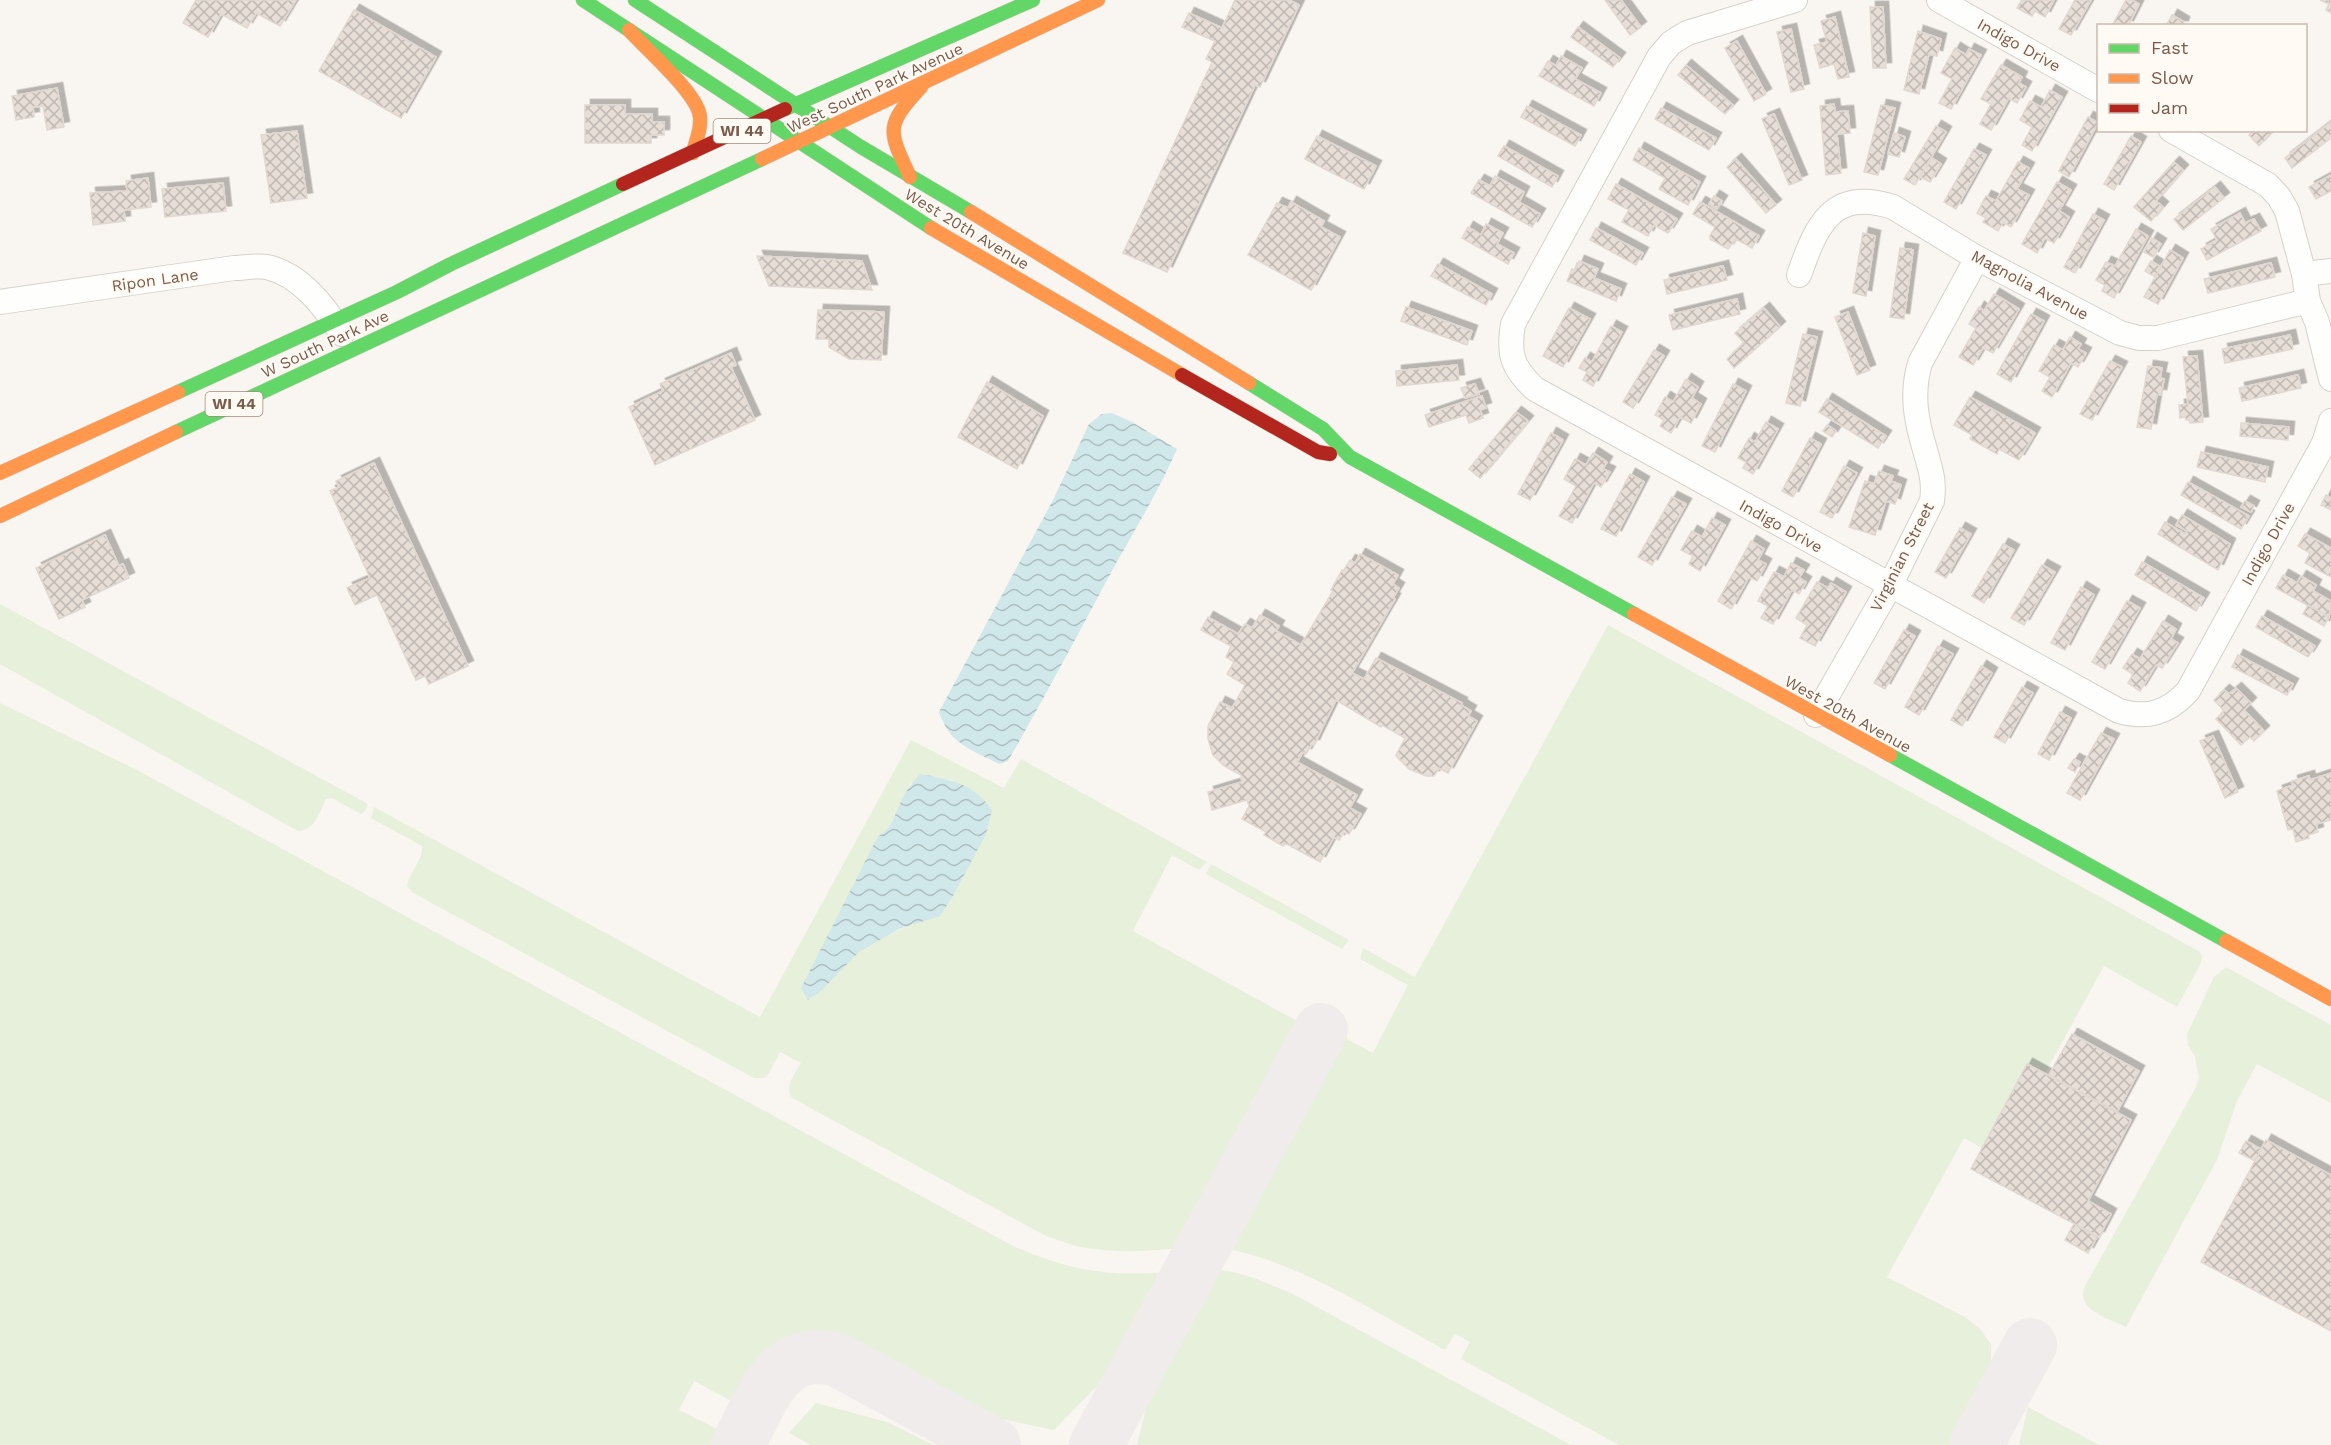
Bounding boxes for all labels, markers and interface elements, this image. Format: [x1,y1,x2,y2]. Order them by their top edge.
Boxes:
street label: Indigo Drive [1974,14,2064,76]
legend [2097,24,2307,132]
text: Fast [2151,37,2189,58]
street label: West South Park Avenue [784,39,966,137]
text: Slow [2151,67,2194,88]
text: Jam [2151,97,2188,118]
road number: WI 44 [714,119,771,143]
street label: West 20th Avenue [901,184,1033,274]
street label: Magnolia Avenue [1968,246,2092,324]
street label: Ripon Lane [110,264,200,296]
street label: W South Park Ave [258,306,392,382]
road number: WI 44 [206,392,262,416]
street label: Indigo Drive [1736,495,1826,557]
street label: Virginian Street [1866,499,1938,615]
street label: Indigo Drive [2237,499,2299,589]
street label: West 20th Avenue [1781,671,1915,757]

